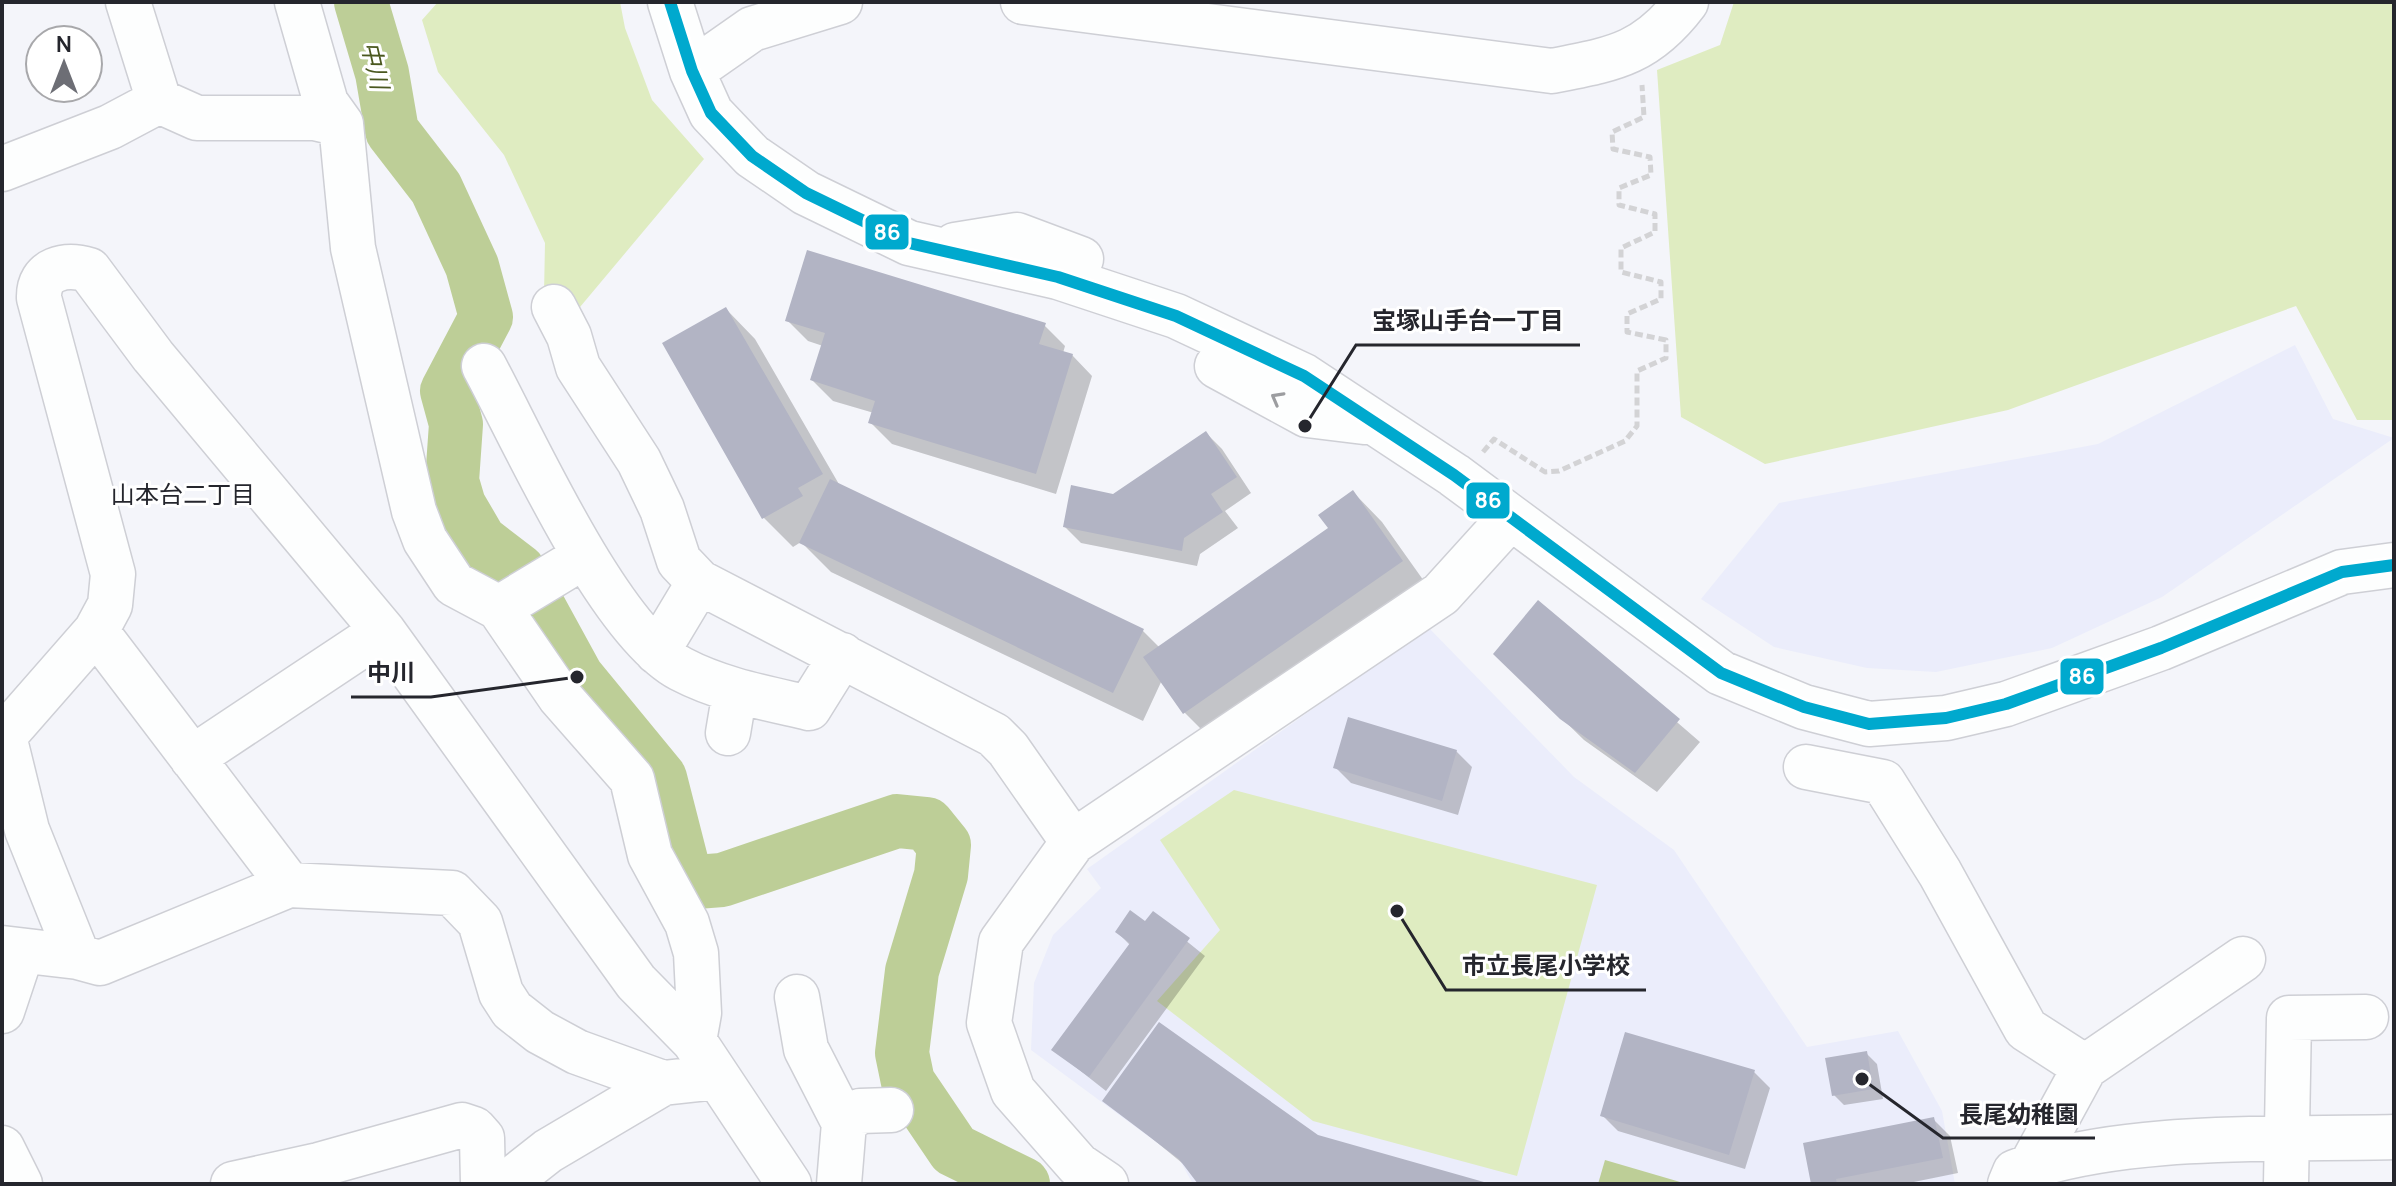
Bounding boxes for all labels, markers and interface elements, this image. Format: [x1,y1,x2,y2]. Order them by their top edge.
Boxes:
north arrow [24,24,104,104]
text: N [56,29,72,59]
water label: 中川 [355,38,398,95]
line badge: 86 [864,213,910,251]
text: 86 [873,217,901,247]
callout: 宝塚山手台一丁目 [1356,297,1580,345]
text: 宝塚山手台一丁目 [1372,303,1564,336]
one-way arrow [1270,393,1285,408]
district label: 山本台二丁目 [111,477,255,510]
line badge: 86 [1465,481,1511,520]
text: 86 [1474,485,1502,515]
callout: 中川 [351,649,431,697]
text: 中川 [367,655,415,688]
line badge: 86 [2059,657,2105,696]
text: 86 [2068,661,2096,691]
callout: 市立長尾小学校 [1446,942,1646,990]
text: 市立長尾小学校 [1462,948,1630,981]
callout: 長尾幼稚園 [1943,1090,2095,1138]
text: 長尾幼稚園 [1959,1097,2079,1130]

